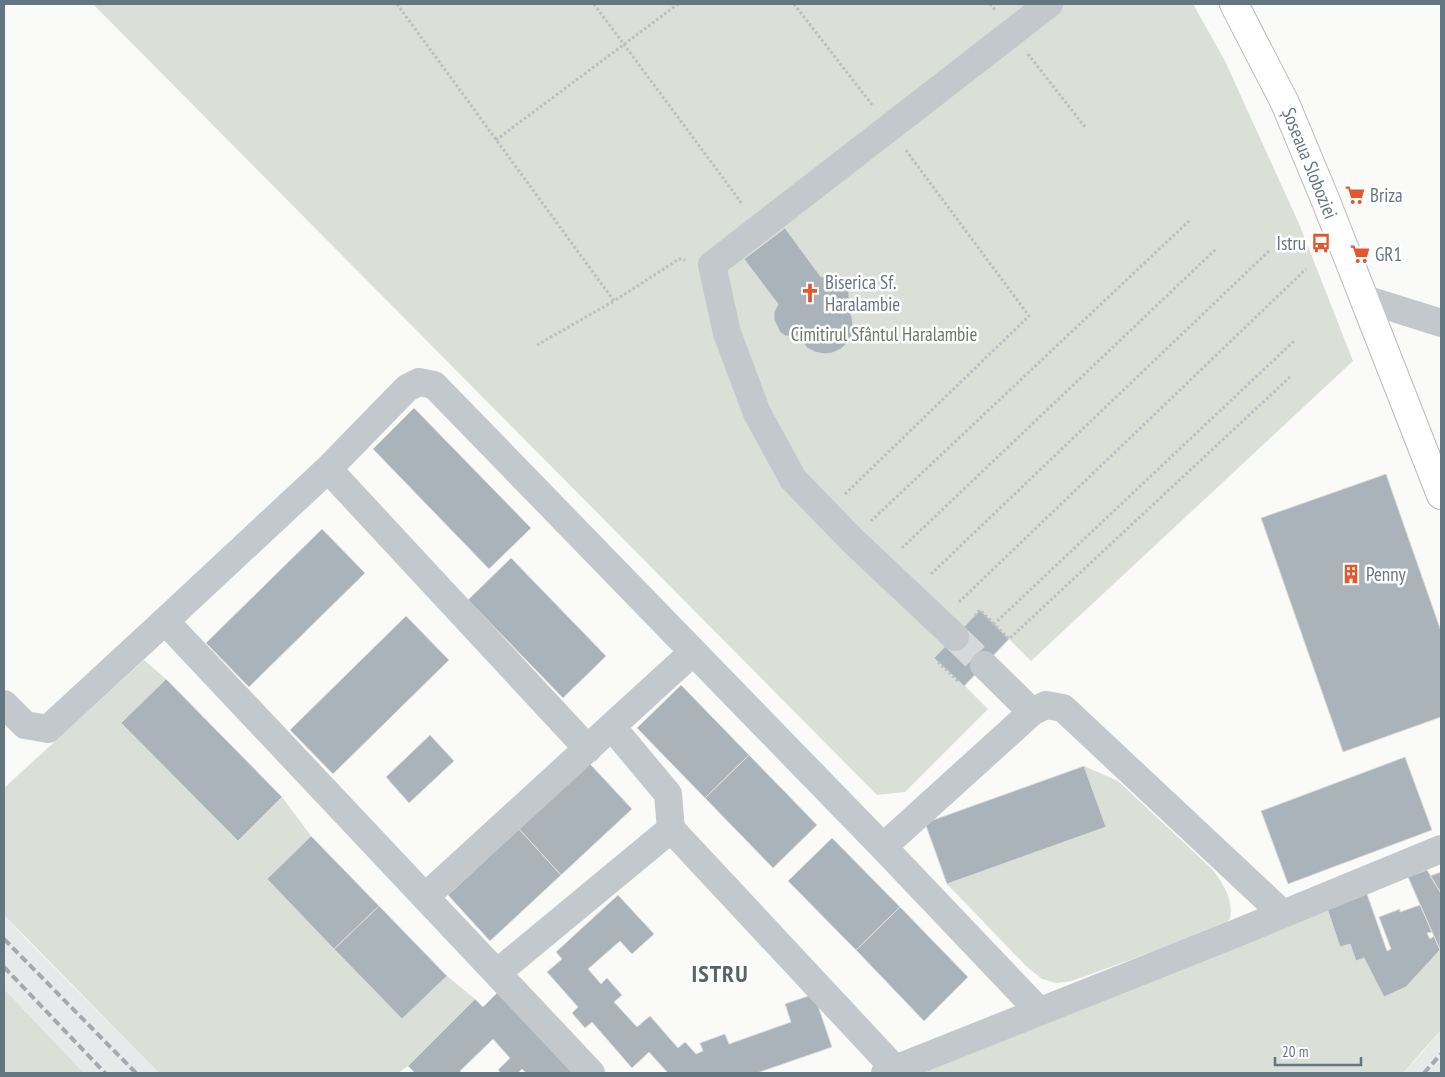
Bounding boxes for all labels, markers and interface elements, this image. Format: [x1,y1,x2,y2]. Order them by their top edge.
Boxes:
street label: Șoseaua Sloboziei [1277,104,1343,222]
place label: Briza [1370,183,1403,207]
supermarket icon: Briza [1344,184,1366,206]
place label: Istru [1276,231,1306,255]
bus stop icon: Istru [1310,232,1332,254]
place label: GR1 [1375,242,1402,266]
supermarket icon: GR1 [1349,243,1371,265]
place label: Biserica Sf. Haralambie [825,270,900,316]
church icon: Biserica Sf. Haralambie [799,282,821,304]
park label: Cimitirul Sfântul Haralambie [791,322,977,346]
place label: Penny [1366,562,1407,586]
building icon: Penny [1340,563,1362,585]
district label: ISTRU [691,958,749,989]
scale bar [1275,1034,1361,1066]
text: 20 m [1282,1042,1308,1061]

